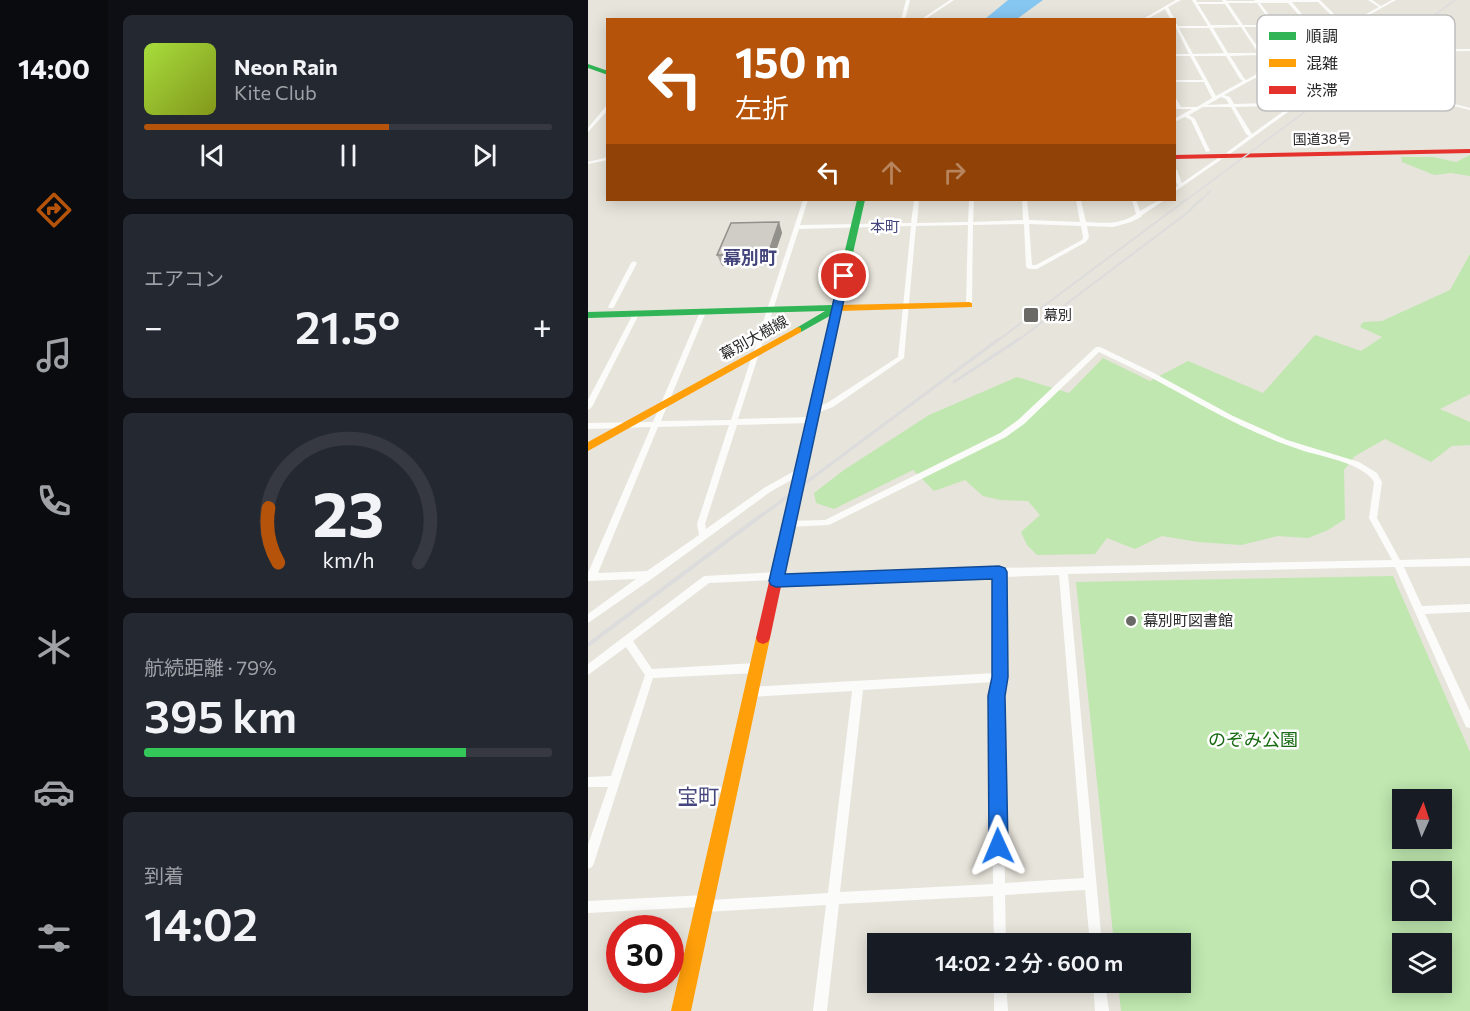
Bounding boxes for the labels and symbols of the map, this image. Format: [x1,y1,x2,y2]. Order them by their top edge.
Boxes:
legend [1257,15,1455,111]
text: 順調 [1306,26,1338,45]
text: 混雑 [1306,53,1338,72]
text: 渋滞 [1306,80,1338,99]
street label: 国道38号 [1293,129,1351,148]
district label: 本町 [870,217,900,235]
district label: 幕別町 [723,246,777,268]
pin [818,250,869,301]
marker: 幕別 [1022,306,1040,324]
place label: 幕別 [1044,306,1072,323]
street label: 幕別大樹線 [716,311,791,363]
place label: 幕別町図書館 [1143,611,1233,629]
marker: 幕別町図書館 [1124,614,1138,628]
park label: のぞみ公園 [1208,728,1298,750]
district label: 宝町 [677,783,719,808]
north arrow [1392,789,1452,849]
position arrow [966,814,1030,878]
speed limit sign: 30 [606,915,684,993]

